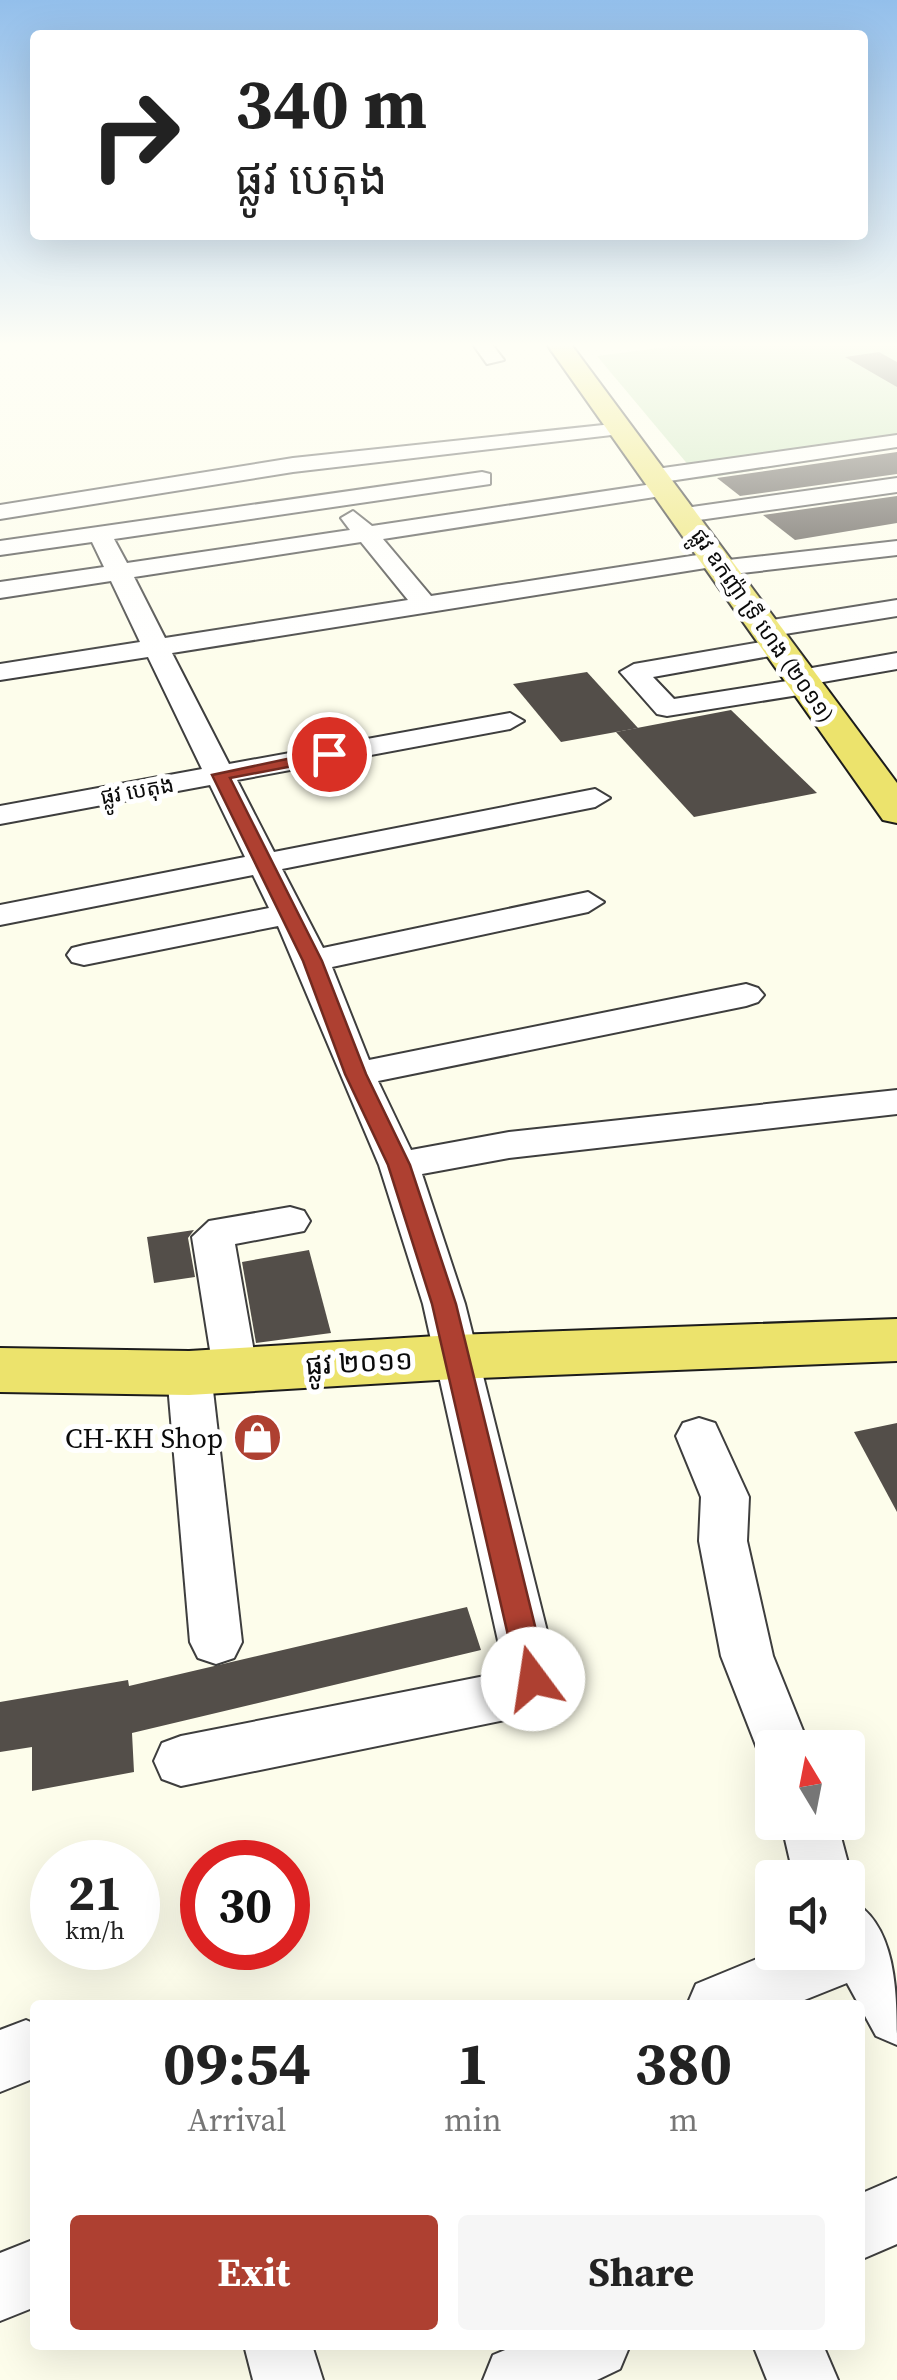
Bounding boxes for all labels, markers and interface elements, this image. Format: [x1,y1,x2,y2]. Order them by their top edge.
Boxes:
text: 340 m [235,55,427,151]
icon: right [70,70,200,200]
text: ផ្លូវ បេតុង [235,147,387,209]
street label: ផ្លូវ ឧកញ៉ា ទ្រី ហេង (២០១១) [680,522,841,731]
pin [287,712,372,797]
icon: arrive [302,727,357,782]
street label: ផ្លូវ បេតុង [98,769,177,817]
street label: ផ្លូវ ២០១១ [304,1340,414,1390]
shop icon: CH-KH Shop [232,1412,284,1464]
place label: CH-KH Shop [65,1419,223,1457]
position arrow [481,1627,585,1731]
north arrow [755,1730,865,1840]
map controls [755,1730,865,1970]
speed limit sign: 30 [180,1840,310,1970]
text: 21 [68,1858,122,1927]
button: sound [755,1860,865,1970]
text: km/h [65,1913,125,1947]
text: 09:54 [163,2022,311,2104]
text: 1 [456,2022,489,2104]
text: 380 [635,2022,732,2104]
text: Arrival [188,2098,286,2142]
text: min [444,2098,502,2142]
text: m [669,2098,698,2142]
button: Exit [70,2215,438,2330]
button: Share [458,2215,825,2330]

